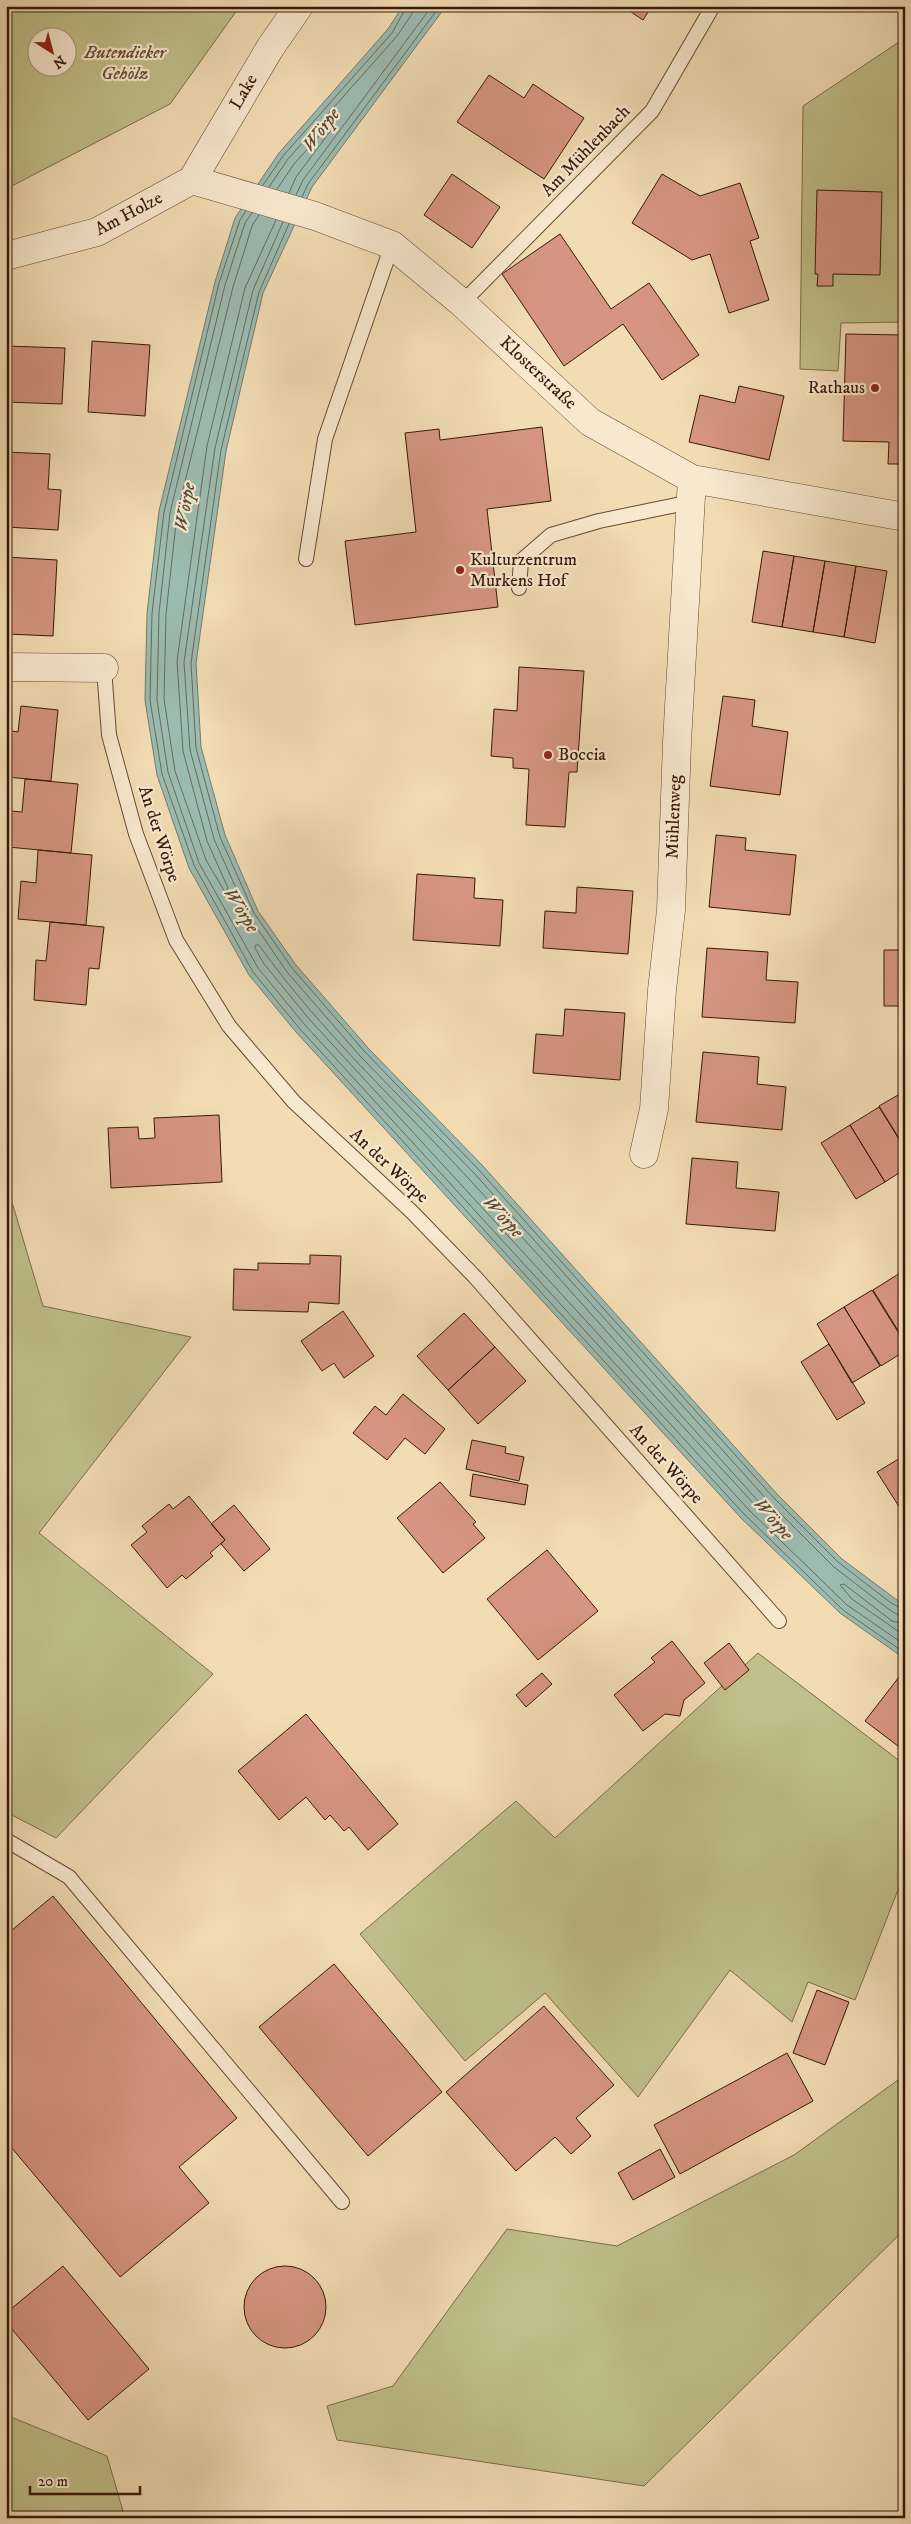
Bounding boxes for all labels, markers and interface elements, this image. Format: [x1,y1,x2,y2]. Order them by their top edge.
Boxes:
north arrow [28,28,78,78]
park label: Butendieker Gehölz [83,42,167,85]
text: N [49,51,69,73]
street label: Lake [225,71,263,113]
street label: Am Mühlenbach [537,100,636,201]
water label: Wörpe [297,103,346,157]
street label: Am Holze [92,187,166,241]
street label: Klosterstraße [495,332,581,414]
place label: Rathaus [808,377,865,399]
marker: Rathaus [869,382,881,394]
water label: Wörpe [169,480,202,533]
place label: Kulturzentrum Murkens Hof [470,549,577,592]
marker: Kulturzentrum Murkens Hof [454,564,466,576]
place label: Boccia [558,744,606,766]
marker: Boccia [542,749,554,761]
street label: Mühlenweg [662,774,686,859]
street label: An der Wörpe [133,783,185,885]
water label: Wörpe [217,883,264,938]
street label: An der Wörpe [345,1124,433,1208]
water label: Wörpe [477,1191,528,1244]
street label: An der Wörpe [624,1420,708,1508]
water label: Wörpe [748,1493,798,1546]
scale bar [30,2464,140,2496]
text: 20 m [38,2472,68,2491]

